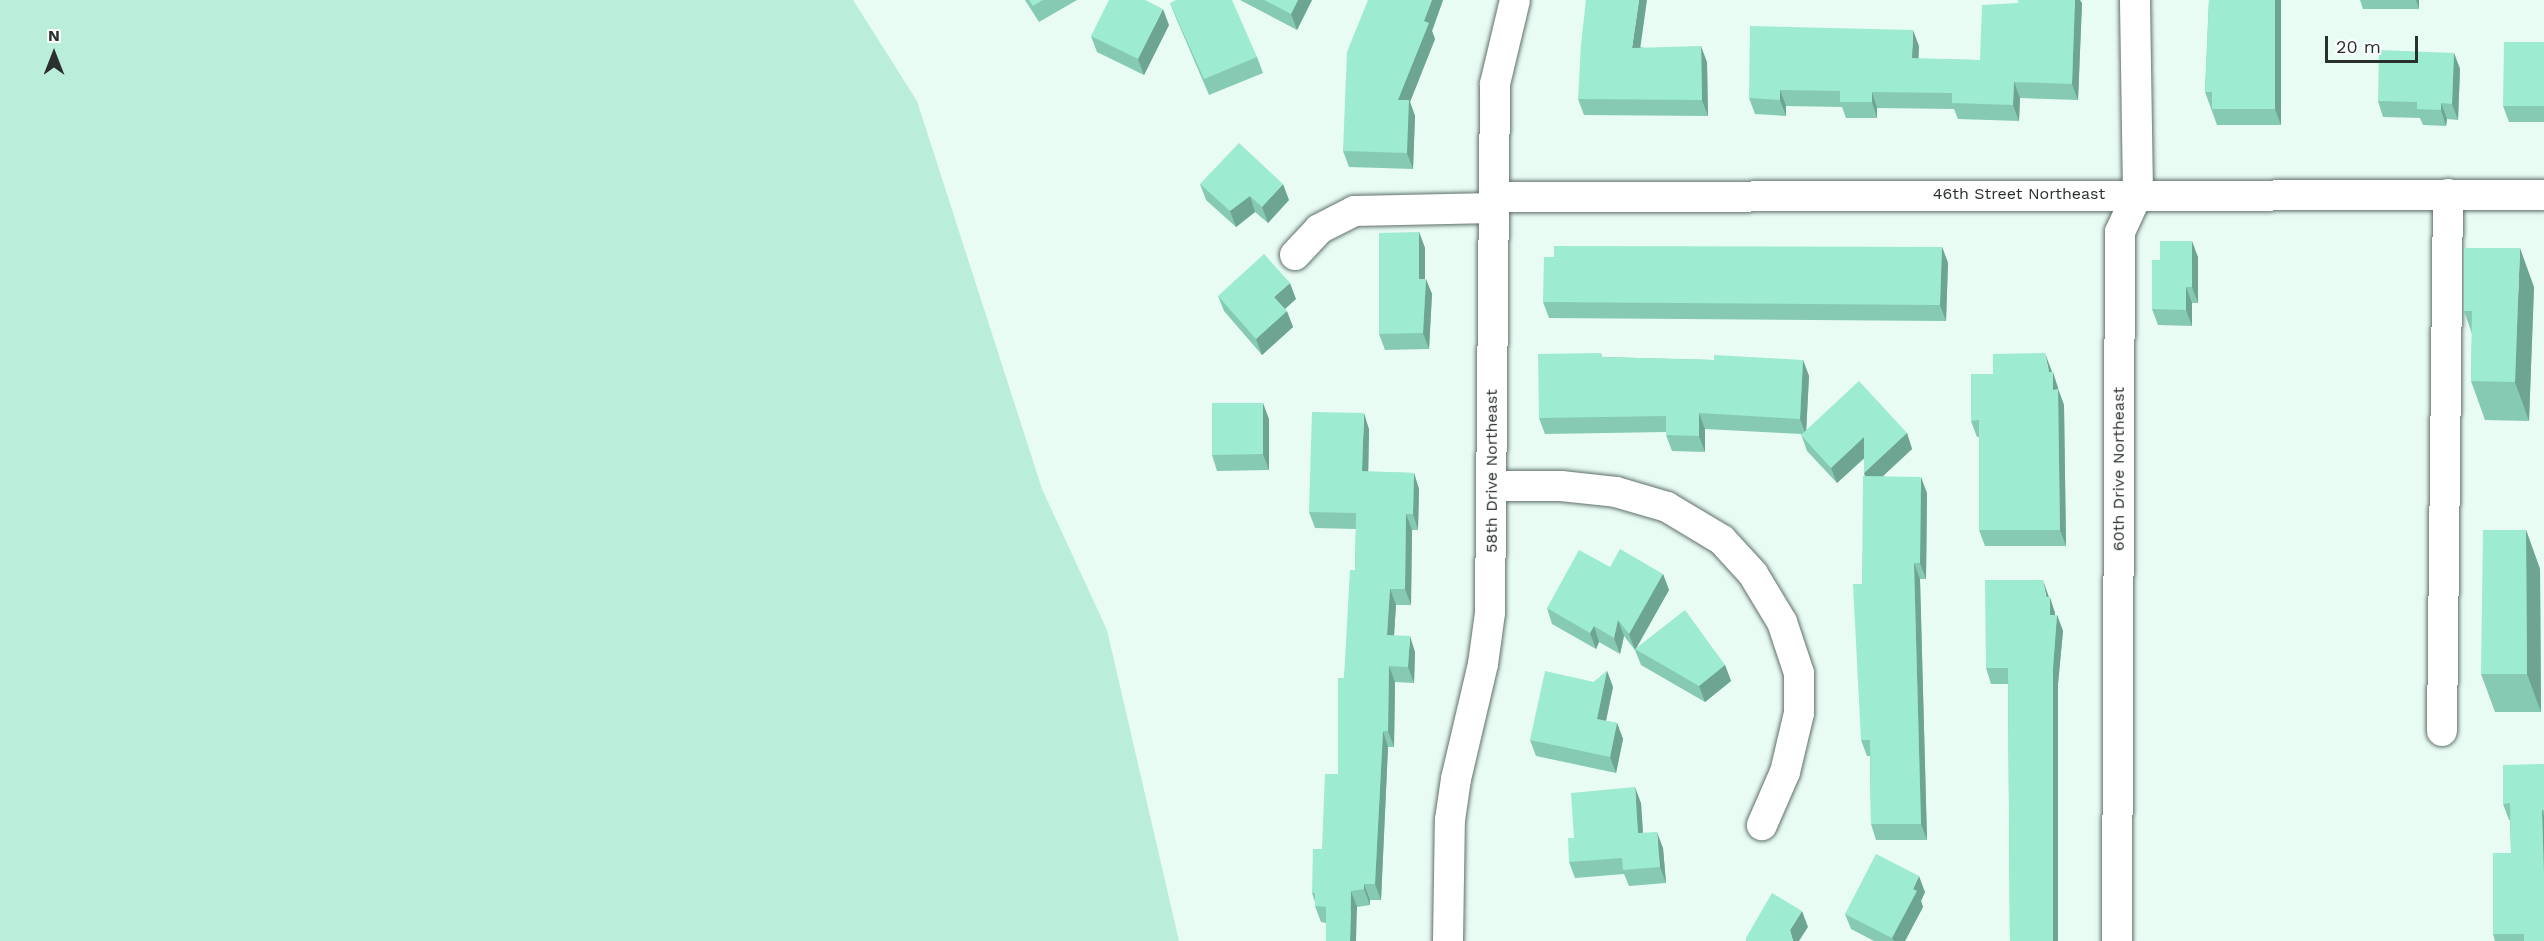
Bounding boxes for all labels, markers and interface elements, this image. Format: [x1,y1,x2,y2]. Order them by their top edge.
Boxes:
north arrow [24,24,84,84]
scale bar [2328,24,2421,62]
text: N [48,26,60,45]
text: 20 m [2336,36,2381,57]
street label: 46th Street Northeast [1933,184,2105,204]
street label: 60th Drive Northeast [2109,387,2129,551]
street label: 58th Drive Northeast [1482,389,1502,553]

